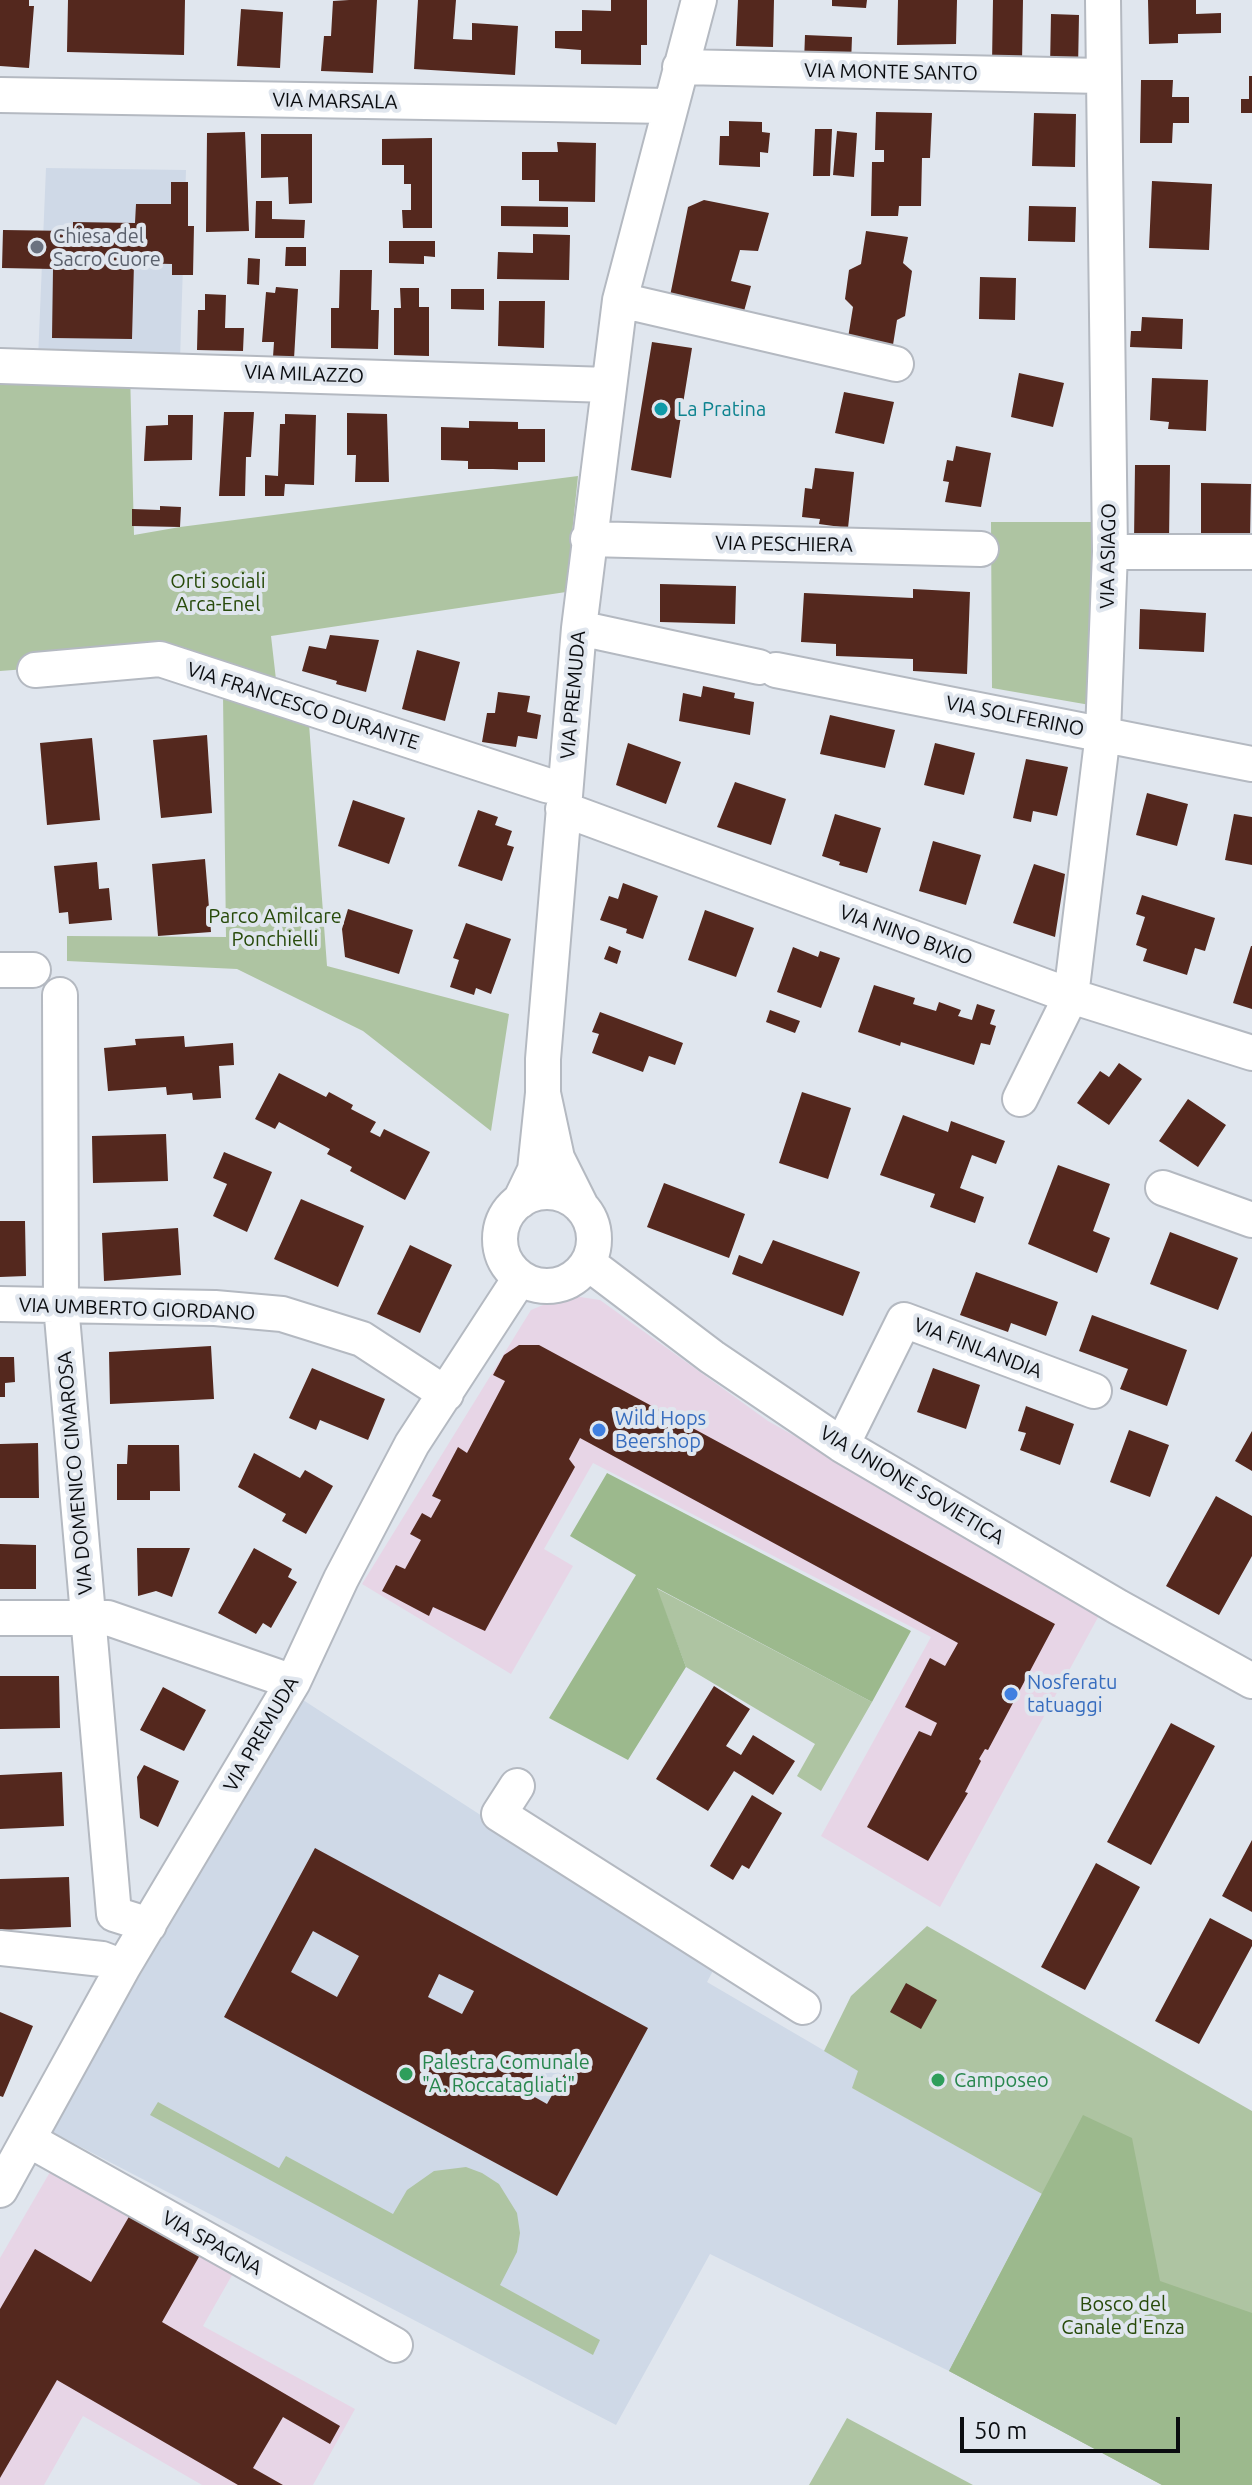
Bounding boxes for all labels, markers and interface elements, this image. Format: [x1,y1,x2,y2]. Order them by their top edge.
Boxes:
street label: VIA MONTE SANTO [804,58,978,86]
street label: VIA MARSALA [272,88,398,114]
place label: Chiesa del Sacro Cuore [53,224,161,271]
marker: Chiesa del Sacro Cuore [28,238,46,256]
street label: VIA MILAZZO [244,360,364,388]
place label: La Pratina [677,397,766,421]
marker: La Pratina [652,400,670,418]
street label: VIA ASIAGO [1095,503,1121,609]
street label: VIA PESCHIERA [715,531,853,557]
park label: Orti sociali Arca-Enel [170,569,266,616]
street label: VIA PREMUDA [555,630,591,760]
street label: VIA FRANCESCO DURANTE [184,657,422,755]
street label: VIA SOLFERINO [944,691,1086,741]
street label: VIA NINO BIXIO [836,900,976,970]
park label: Parco Amilcare Ponchielli [208,904,342,951]
street label: VIA UMBERTO GIORDANO [18,1293,256,1325]
street label: VIA FINLANDIA [910,1313,1046,1383]
street label: VIA DOMENICO CIMAROSA [52,1350,98,1596]
place label: Wild Hops Beershop [615,1406,706,1453]
street label: VIA UNIONE SOVIETICA [815,1420,1009,1550]
marker: Wild Hops Beershop [590,1421,608,1439]
place label: Nosferatu tatuaggi [1027,1670,1117,1717]
street label: VIA PREMUDA [218,1672,304,1796]
marker: Nosferatu tatuaggi [1002,1685,1020,1703]
place label: Palestra Comunale "A. Roccatagliati" [422,2050,590,2097]
marker: Palestra Comunale "A. Roccatagliati" [397,2065,415,2083]
place label: Camposeo [954,2068,1049,2092]
marker: Camposeo [929,2071,947,2089]
street label: VIA SPAGNA [158,2206,266,2280]
park label: Bosco del Canale d'Enza [1061,2292,1185,2339]
scale bar [964,2401,1184,2451]
text: 50 m [974,2417,1027,2444]

